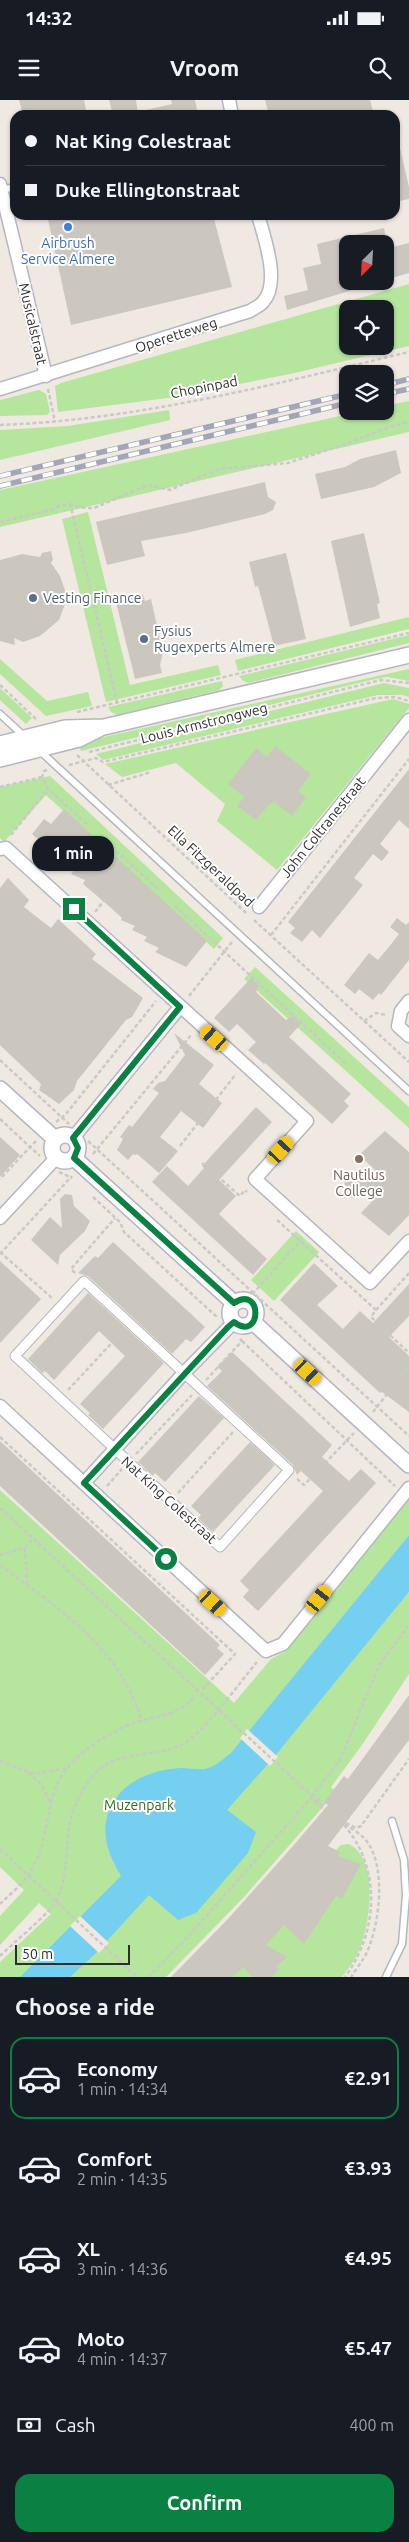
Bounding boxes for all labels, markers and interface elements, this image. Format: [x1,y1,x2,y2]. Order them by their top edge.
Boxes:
text: 14:32 [25,7,73,29]
icon: menu [15,54,43,82]
icon: search [366,54,394,82]
text: Vroom [170,55,239,80]
text: Nat King Colestraat [55,130,231,152]
text: Duke Ellingtonstraat [55,179,240,201]
marker: Airbrush Service Almere [62,221,74,233]
place label: Airbrush Service Almere [21,235,115,267]
north arrow [339,235,394,290]
map controls [339,235,394,420]
street label: Musicalstraat [16,281,50,367]
button: locate [339,300,394,355]
street label: Operetteweg [133,314,219,356]
button: layers [339,365,394,420]
street label: Chopinpad [169,373,239,401]
place label: Vesting Finance [43,590,142,606]
marker: Vesting Finance [27,592,39,604]
place label: Fysius Rugexperts Almere [154,623,275,655]
marker: Fysius Rugexperts Almere [138,633,150,645]
street label: Louis Armstrongweg [139,699,269,747]
street label: John Coltranestraat [277,773,369,881]
street label: Ella Fitzgeraldpad [165,822,257,910]
callout: 1 min [33,836,115,872]
text: 1 min [53,844,93,862]
route end [63,898,85,920]
car [197,1022,230,1054]
car [265,1134,296,1166]
marker: Nautilus College [353,1153,365,1165]
place label: Nautilus College [333,1167,385,1199]
car [291,1356,324,1388]
street label: Nat King Colestraat [118,1453,220,1547]
route start [155,1548,177,1570]
car [303,1583,334,1615]
car [196,1587,229,1619]
park label: Muzenpark [104,1797,174,1813]
scale bar [15,1942,130,1965]
text: 50 m [22,1946,53,1962]
text: Choose a ride [15,1994,155,2019]
icon: car [17,2056,62,2101]
text: Economy [77,2058,158,2080]
text: €2.91 [344,2067,392,2089]
text: 1 min · 14:34 [77,2080,168,2098]
icon: car [17,2146,62,2191]
text: Comfort [77,2148,152,2170]
text: €3.93 [344,2157,392,2179]
text: 2 min · 14:35 [77,2170,168,2188]
icon: car [17,2236,62,2281]
text: XL [77,2238,100,2260]
text: €4.95 [344,2247,392,2269]
text: 3 min · 14:36 [77,2260,168,2278]
icon: car [17,2326,62,2371]
text: Moto [77,2328,125,2350]
text: €5.47 [344,2337,392,2359]
text: 4 min · 14:37 [77,2350,168,2368]
icon: cash [15,2411,43,2439]
text: Cash [55,2414,96,2436]
text: 400 m [349,2416,394,2434]
button: Confirm [15,2474,394,2532]

